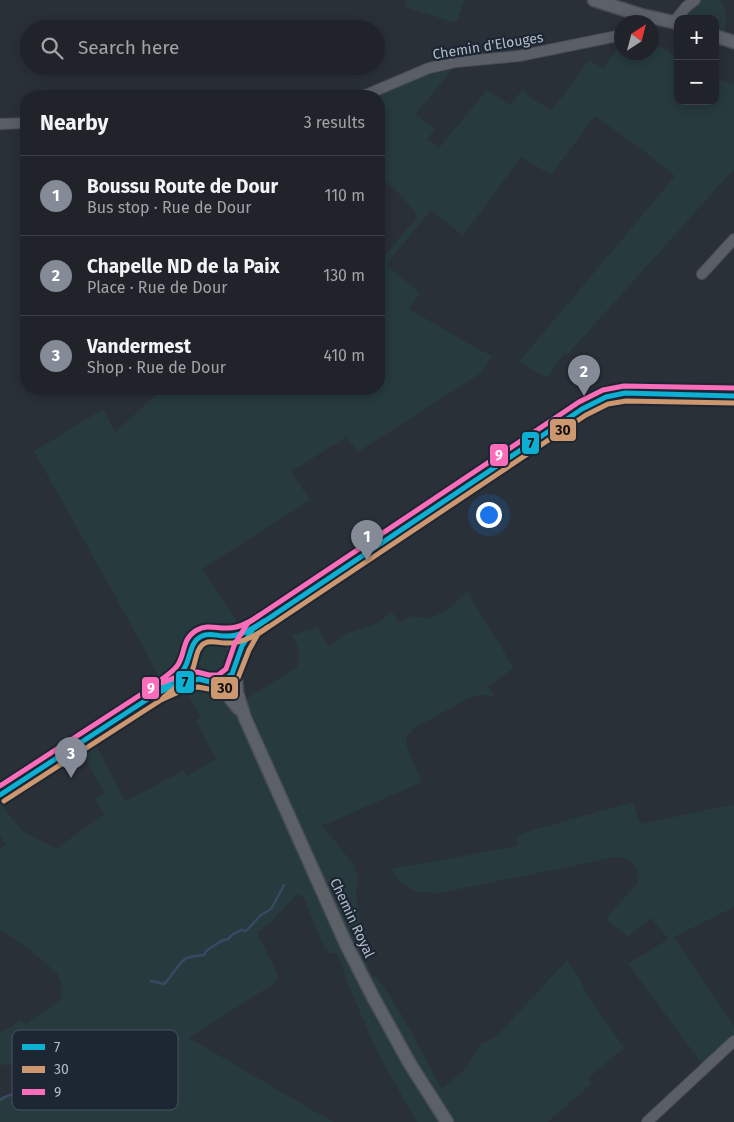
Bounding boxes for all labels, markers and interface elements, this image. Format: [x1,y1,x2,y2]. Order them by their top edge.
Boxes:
north arrow [614,15,659,60]
map controls [674,15,719,105]
button: + [674,15,719,60]
search box [20,20,385,75]
street label: Chemin d'Elouges [431,29,545,63]
icon: search [38,34,66,62]
text: Search here [78,36,179,59]
button: − [674,60,719,105]
text: Nearby [40,110,108,136]
text: 3 results [304,113,365,132]
text: Boussu Route de Dour [87,175,278,198]
text: 1 [52,186,60,205]
text: 110 m [324,186,365,205]
text: Bus stop · Rue de Dour [87,198,252,217]
text: Chapelle ND de la Paix [87,255,279,278]
text: 2 [52,266,60,285]
text: 130 m [323,266,365,285]
text: Place · Rue de Dour [87,278,227,297]
text: Vandermest [87,335,191,358]
text: 3 [52,346,60,365]
text: 410 m [324,346,365,365]
pin: 2 [568,355,600,396]
text: Shop · Rue de Dour [87,358,226,377]
line badge: 30 [549,418,577,442]
text: 30 [554,422,571,439]
line badge: 7 [521,431,540,455]
text: 7 [528,435,535,452]
line badge: 9 [489,443,509,467]
text: 9 [495,447,503,464]
your location [476,502,502,528]
pin: 1 [351,520,383,561]
line badge: 7 [175,670,195,694]
text: 7 [182,674,189,691]
line badge: 9 [141,676,160,700]
line badge: 30 [210,676,239,700]
text: 9 [147,680,155,697]
text: 30 [216,680,233,697]
pin: 3 [55,737,87,778]
street label: Chemin Royal [326,875,378,961]
legend [12,1030,178,1110]
text: 7 [54,1039,60,1056]
text: 30 [54,1061,69,1078]
text: 9 [54,1084,61,1101]

